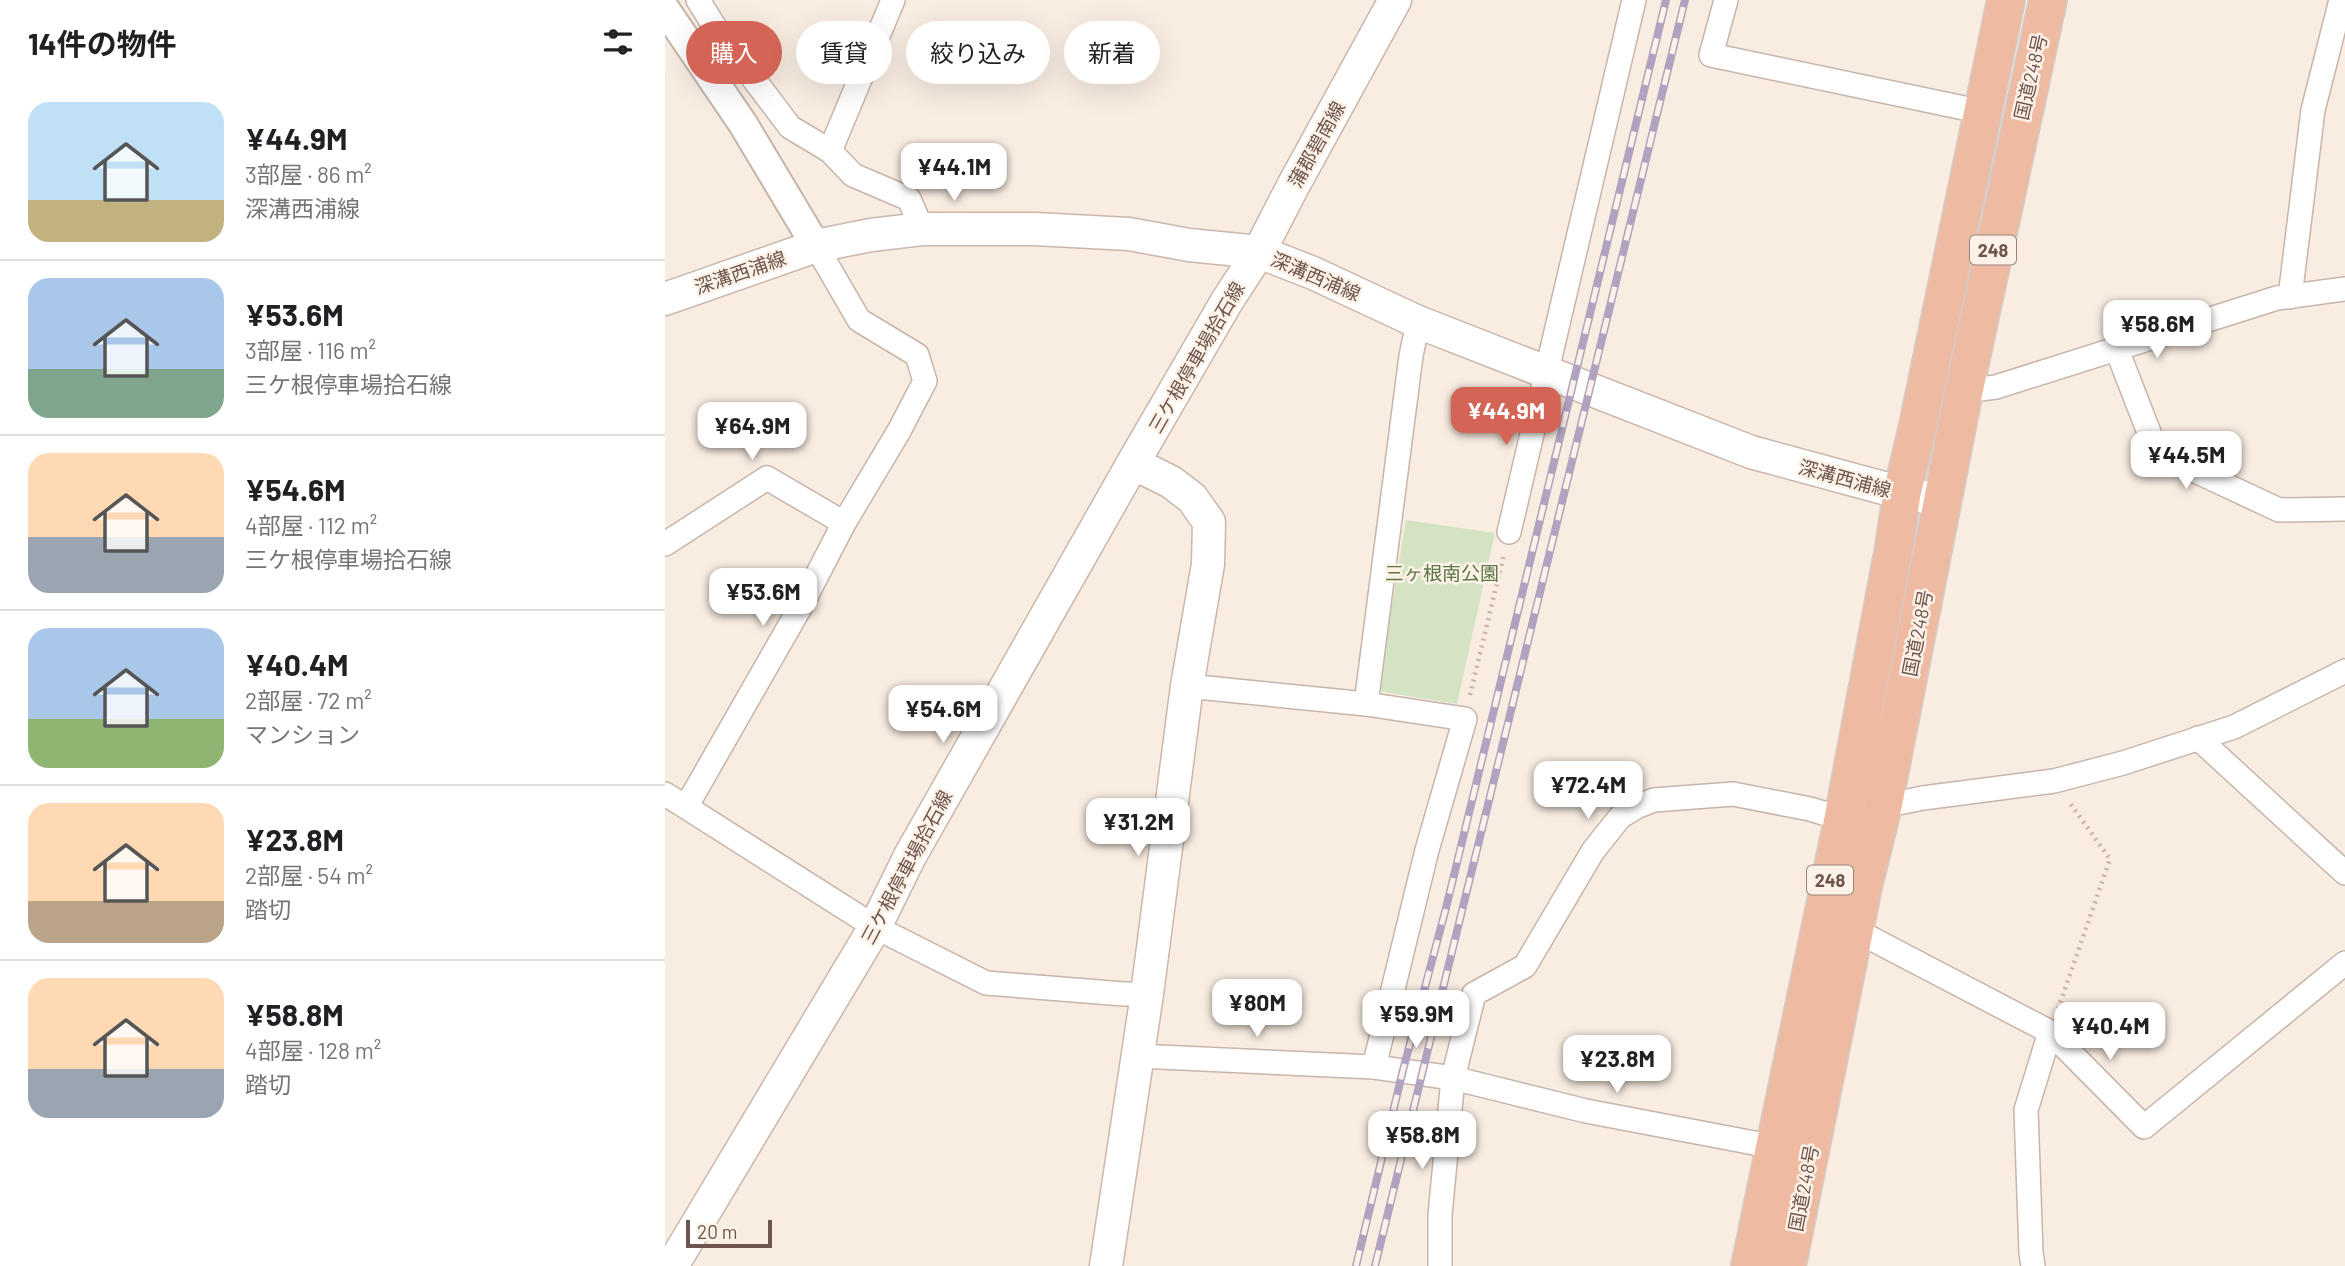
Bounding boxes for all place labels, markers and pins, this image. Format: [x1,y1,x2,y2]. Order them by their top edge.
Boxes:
pin: ¥44.1M [897,144,1011,203]
pin: ¥58.6M [2100,300,2214,360]
pin: ¥44.9M [1449,388,1563,447]
pin: ¥64.9M [695,402,809,462]
pin: ¥44.5M [2129,432,2243,491]
pin: ¥53.6M [706,568,820,628]
pin: ¥54.6M [886,686,1000,745]
pin: ¥72.4M [1531,762,1645,821]
pin: ¥31.2M [1081,798,1195,858]
pin: ¥80M [1216,979,1298,1039]
pin: ¥59.9M [1359,990,1473,1050]
pin: ¥40.4M [2053,1002,2167,1062]
pin: ¥23.8M [1560,1036,1674,1095]
pin: ¥58.8M [1365,1112,1479,1171]

